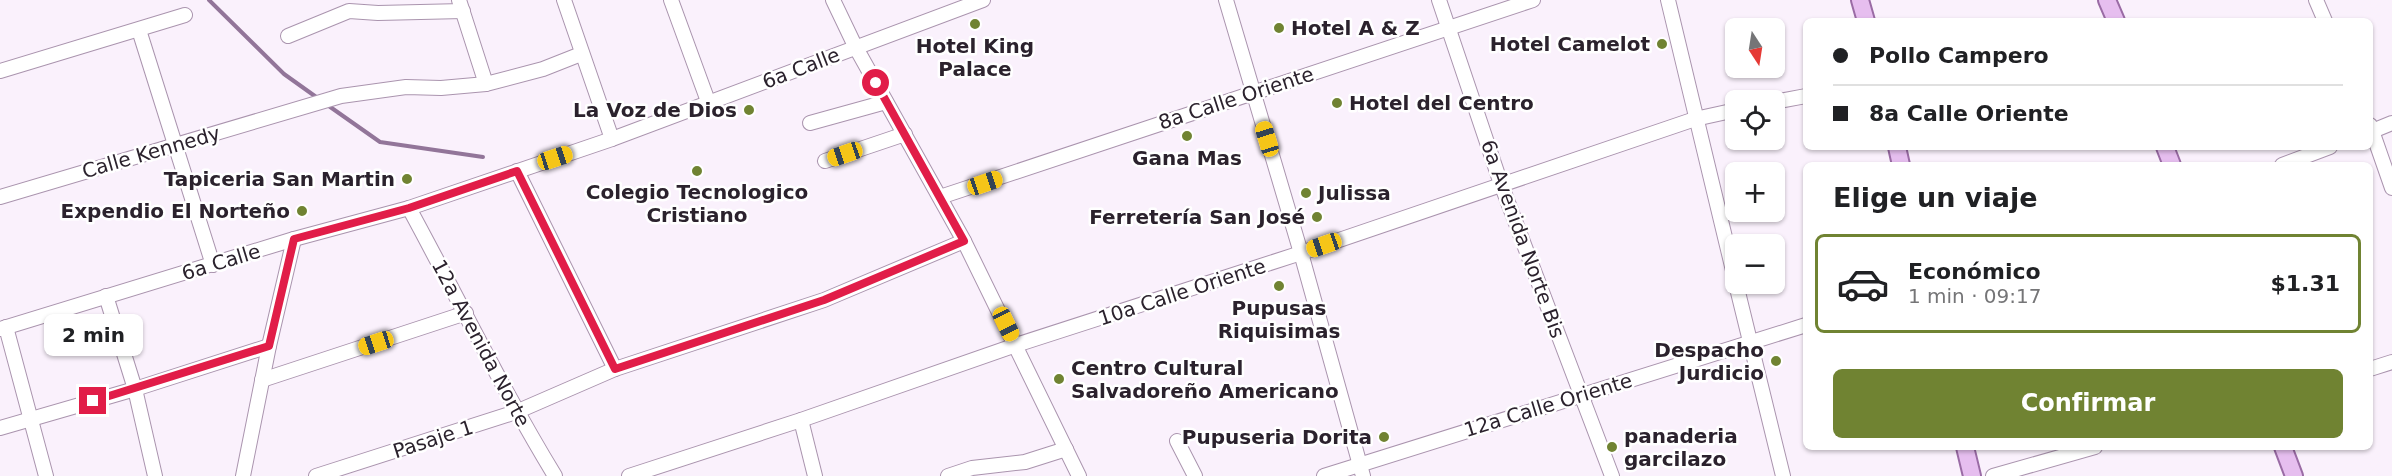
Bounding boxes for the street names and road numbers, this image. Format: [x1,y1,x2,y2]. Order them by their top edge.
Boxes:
street label: 6a Calle [759,42,843,94]
street label: 8a Calle Oriente [1155,62,1317,134]
street label: Calle Kennedy [79,121,223,183]
street label: 6a Avenida Norte Bis [1476,137,1570,341]
street label: 6a Calle [179,239,263,285]
street label: 10a Calle Oriente [1095,254,1269,330]
street label: 12a Avenida Norte [427,255,535,431]
street label: 12a Calle Oriente [1461,368,1635,442]
street label: Pasaje 1 [390,415,476,463]

